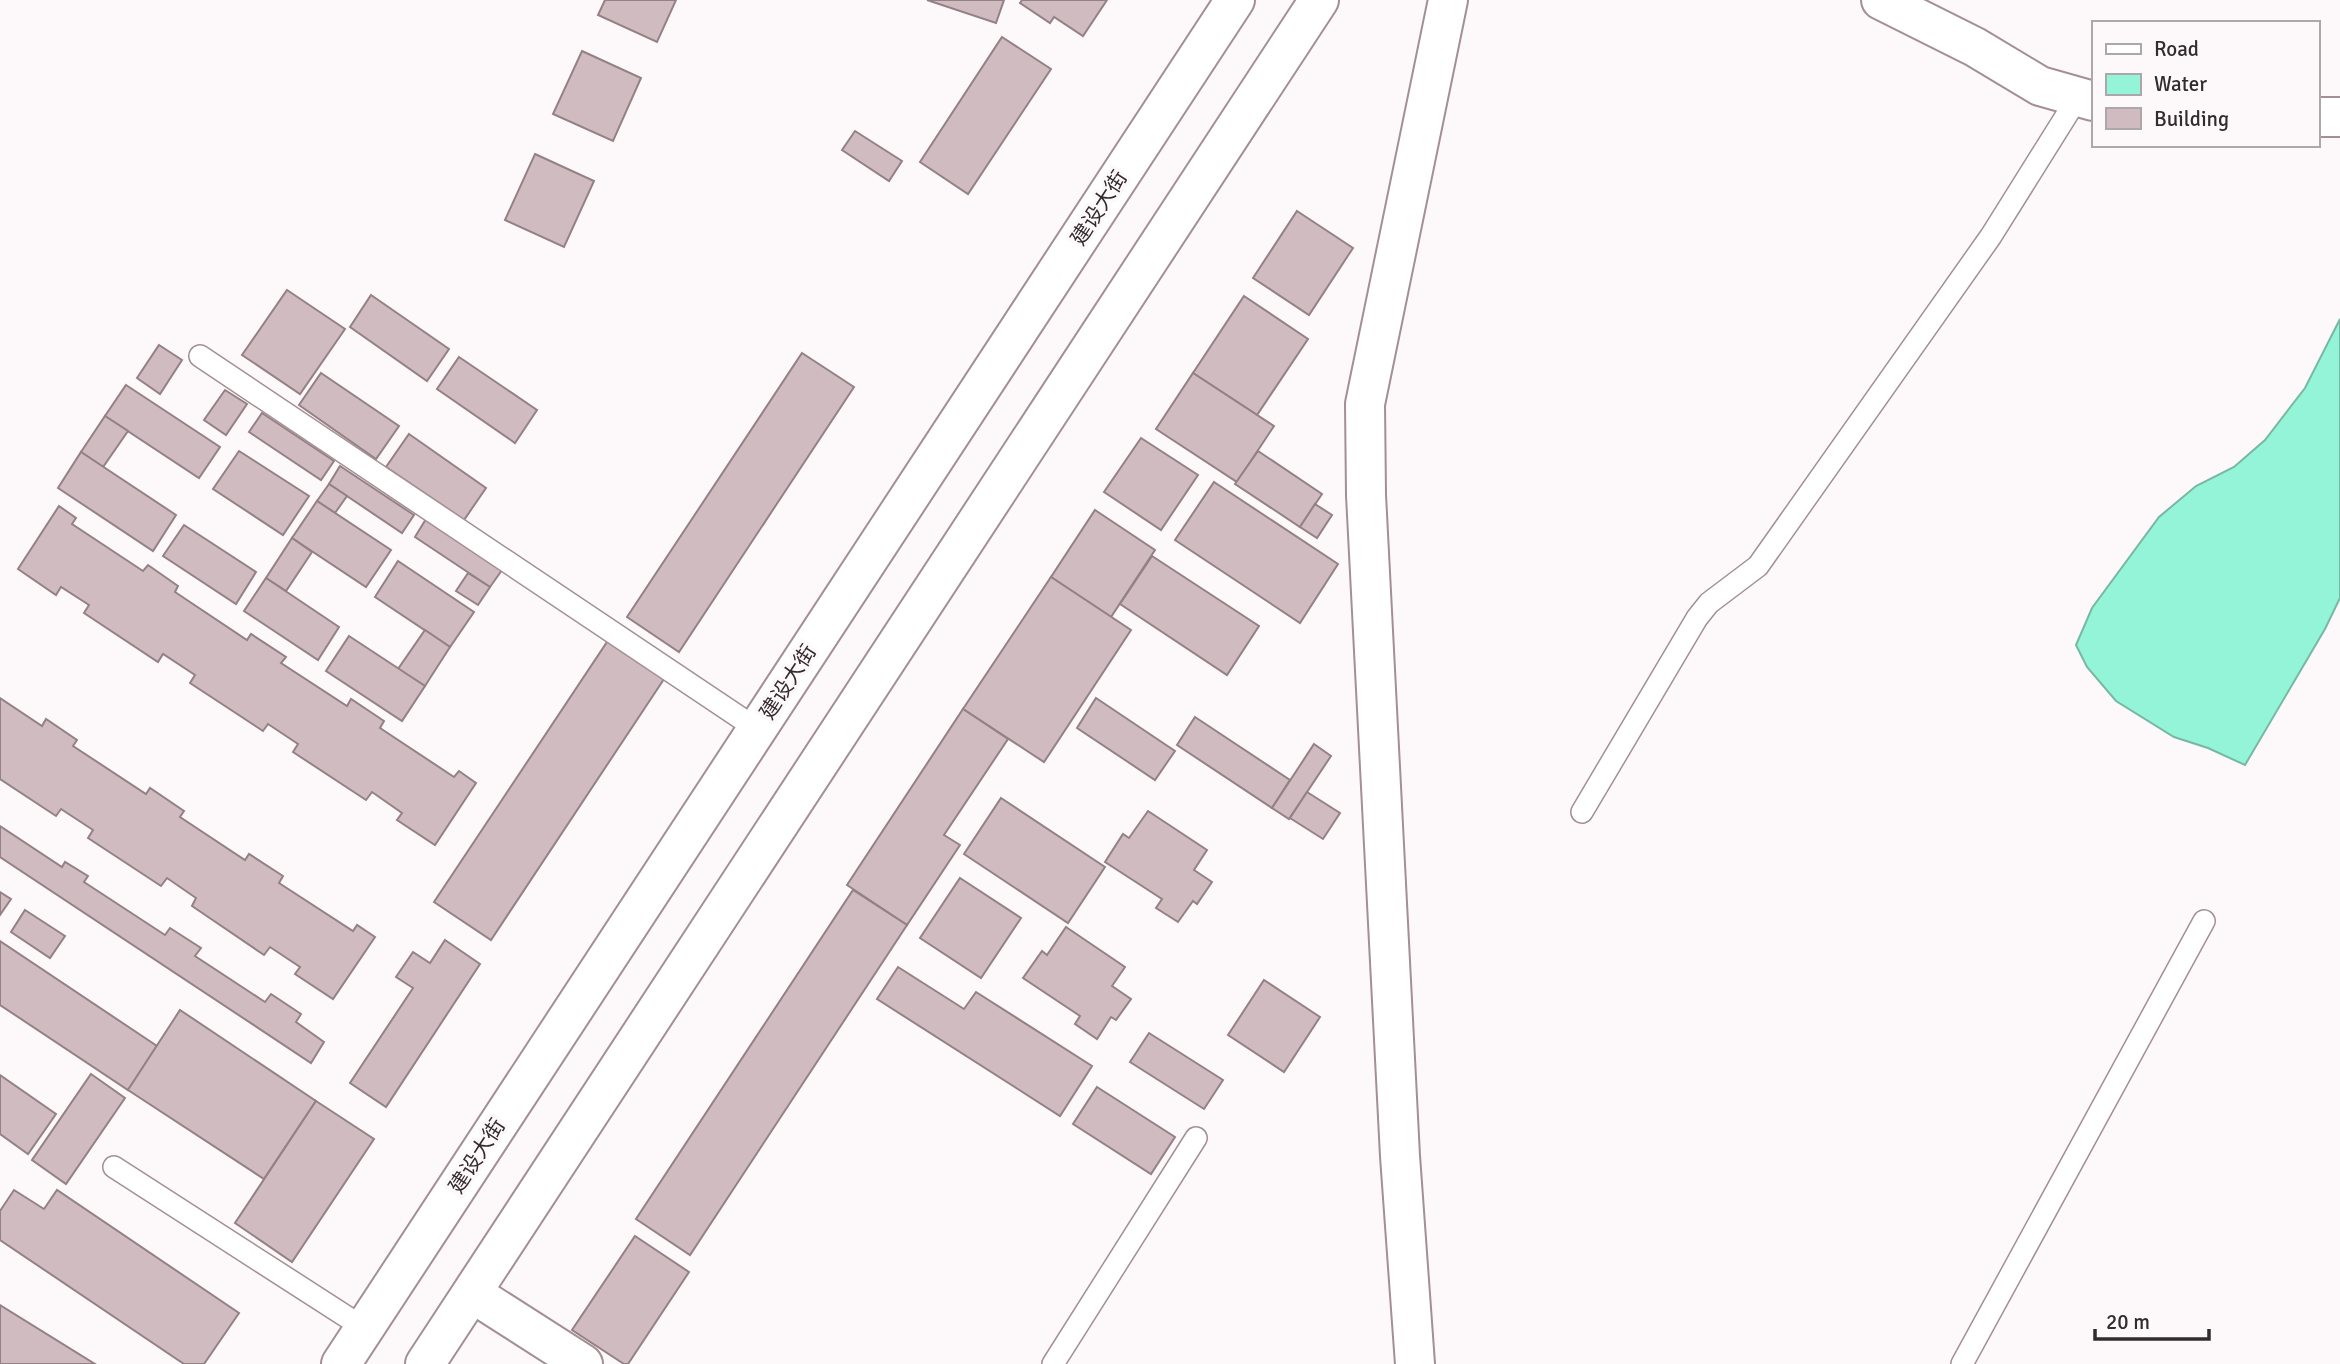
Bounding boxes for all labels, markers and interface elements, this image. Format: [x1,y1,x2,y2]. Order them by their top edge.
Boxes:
legend [2092,21,2319,147]
text: Road [2154,36,2199,62]
text: Water [2154,71,2207,97]
text: Building [2154,106,2229,132]
street label: 建设大街 [1065,166,1133,250]
street label: 建设大街 [754,640,822,724]
street label: 建设大街 [443,1114,511,1198]
scale bar [2095,1298,2209,1342]
text: 20 m [2106,1309,2150,1335]

